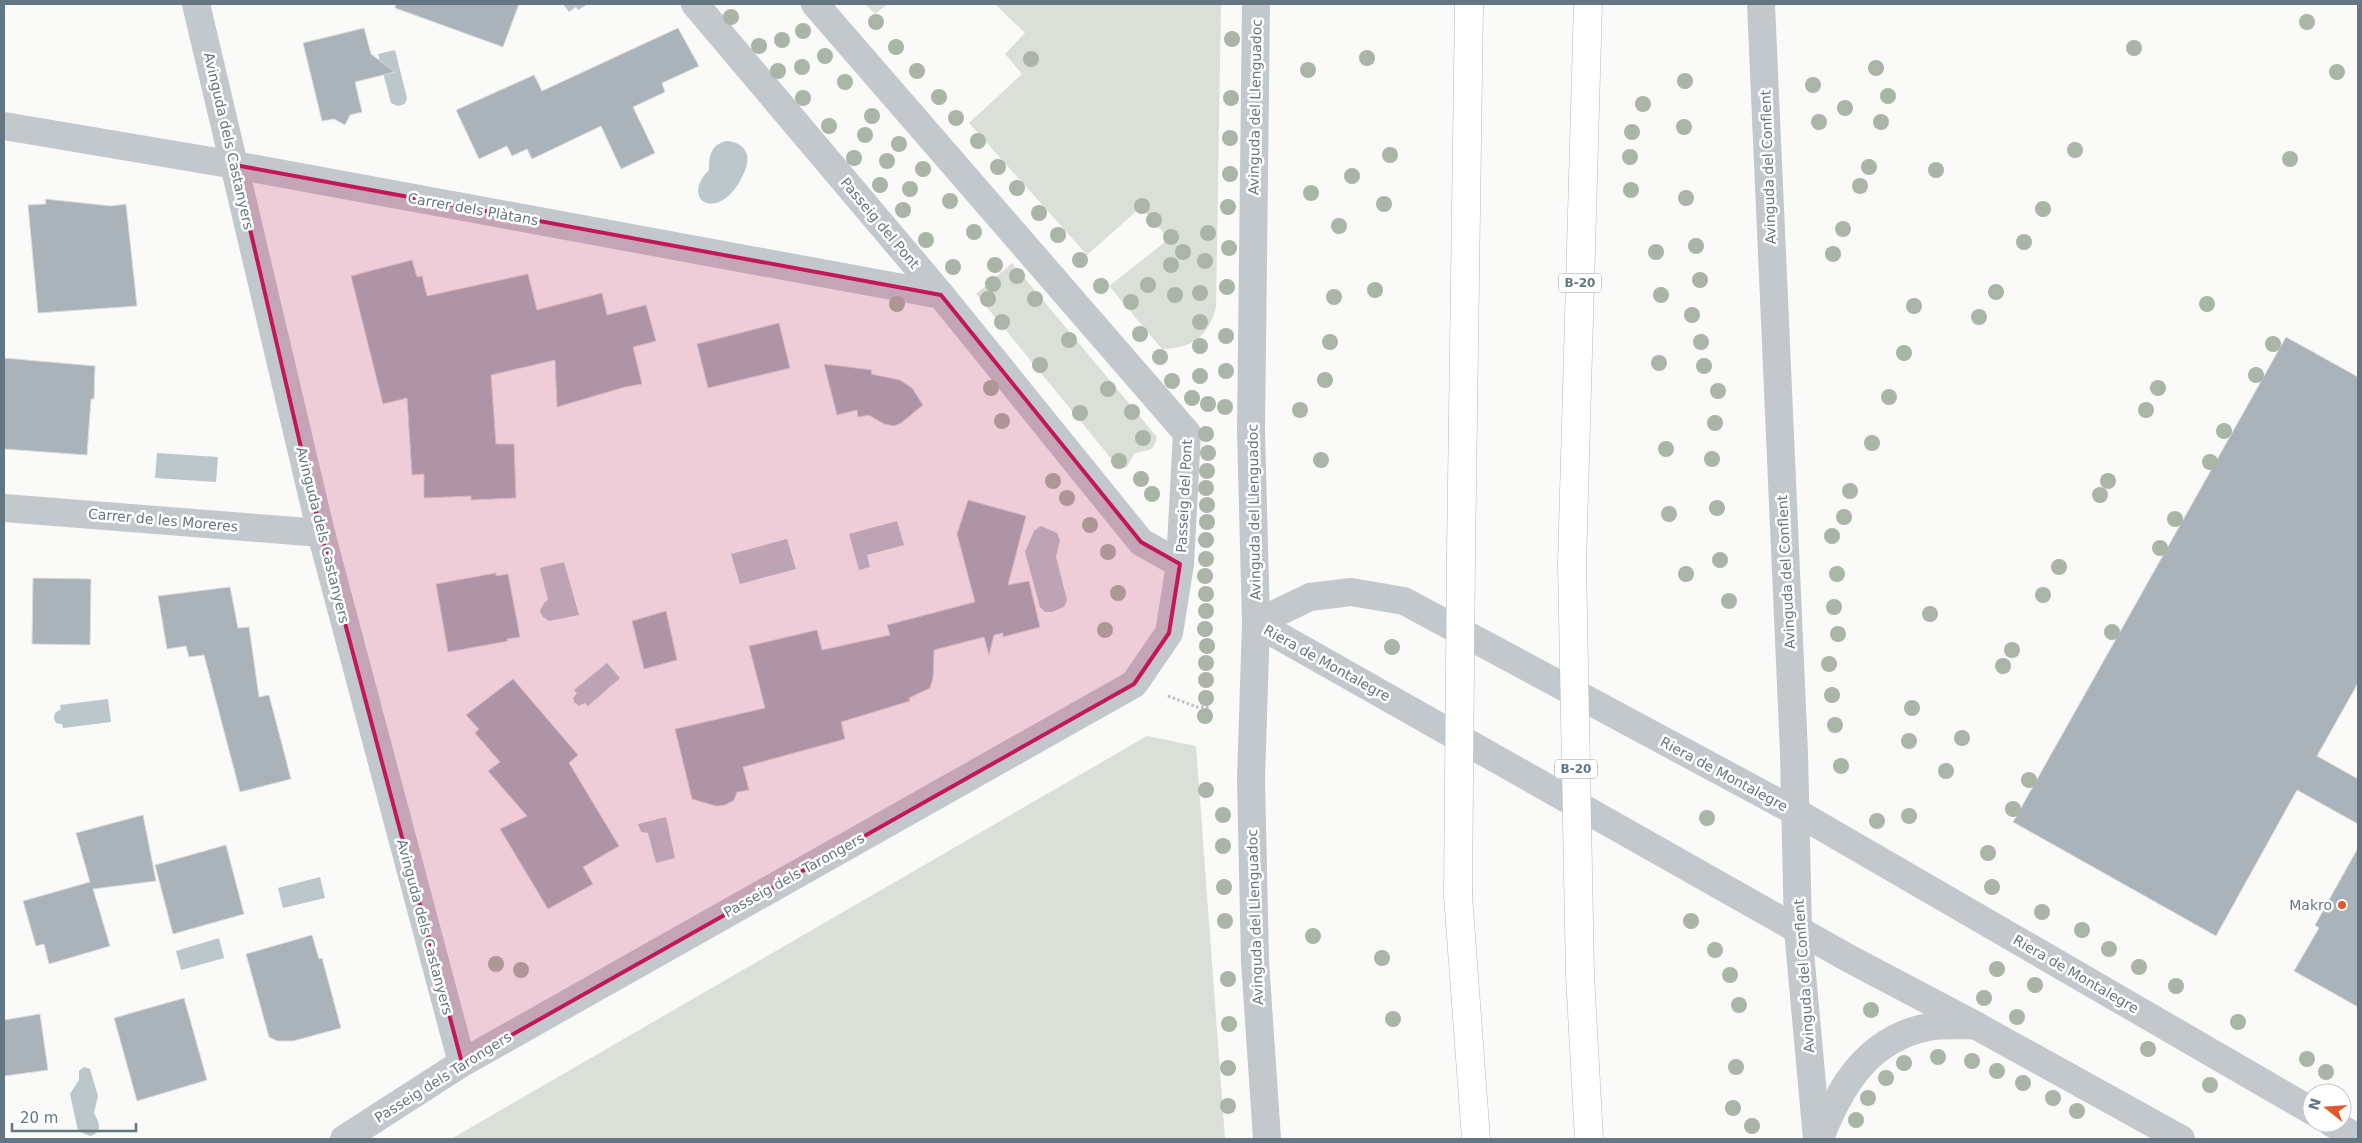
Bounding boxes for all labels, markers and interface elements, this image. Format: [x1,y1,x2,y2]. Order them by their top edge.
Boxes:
street label: Avinguda del Llenguadoc [1245,19,1265,195]
street label: Avinguda dels Castanyers [201,51,257,231]
street label: Avinguda del Conflent [1757,89,1779,244]
street label: Passeig del Pont [837,174,923,272]
street label: Carrer dels Plàtans [406,190,540,228]
road number: B-20 [1559,274,1601,292]
street label: Avinguda del Llenguadoc [1244,424,1264,600]
street label: Passeig del Pont [1173,438,1195,553]
street label: Avinguda dels Castanyers [293,445,353,625]
street label: Avinguda del Conflent [1774,494,1798,649]
street label: Carrer de les Moreres [87,505,239,535]
street label: Riera de Montalegre [1261,622,1393,704]
street label: Riera de Montalegre [1658,734,1790,814]
road number: B-20 [1555,760,1597,779]
street label: Avinguda del Llenguadoc [1244,829,1266,1005]
street label: Passeig dels Tarongers [721,830,867,920]
street label: Avinguda dels Castanyers [394,837,456,1017]
place label: Makro [2289,897,2332,913]
street label: Avinguda del Conflent [1791,898,1817,1054]
marker: Makro [2336,899,2348,911]
street label: Riera de Montalegre [2011,932,2141,1016]
street label: Passeig dels Tarongers [372,1028,514,1126]
north arrow [2302,1083,2352,1133]
text: N [2305,1096,2324,1112]
scale bar [12,1100,136,1132]
text: 20 m [20,1109,58,1127]

